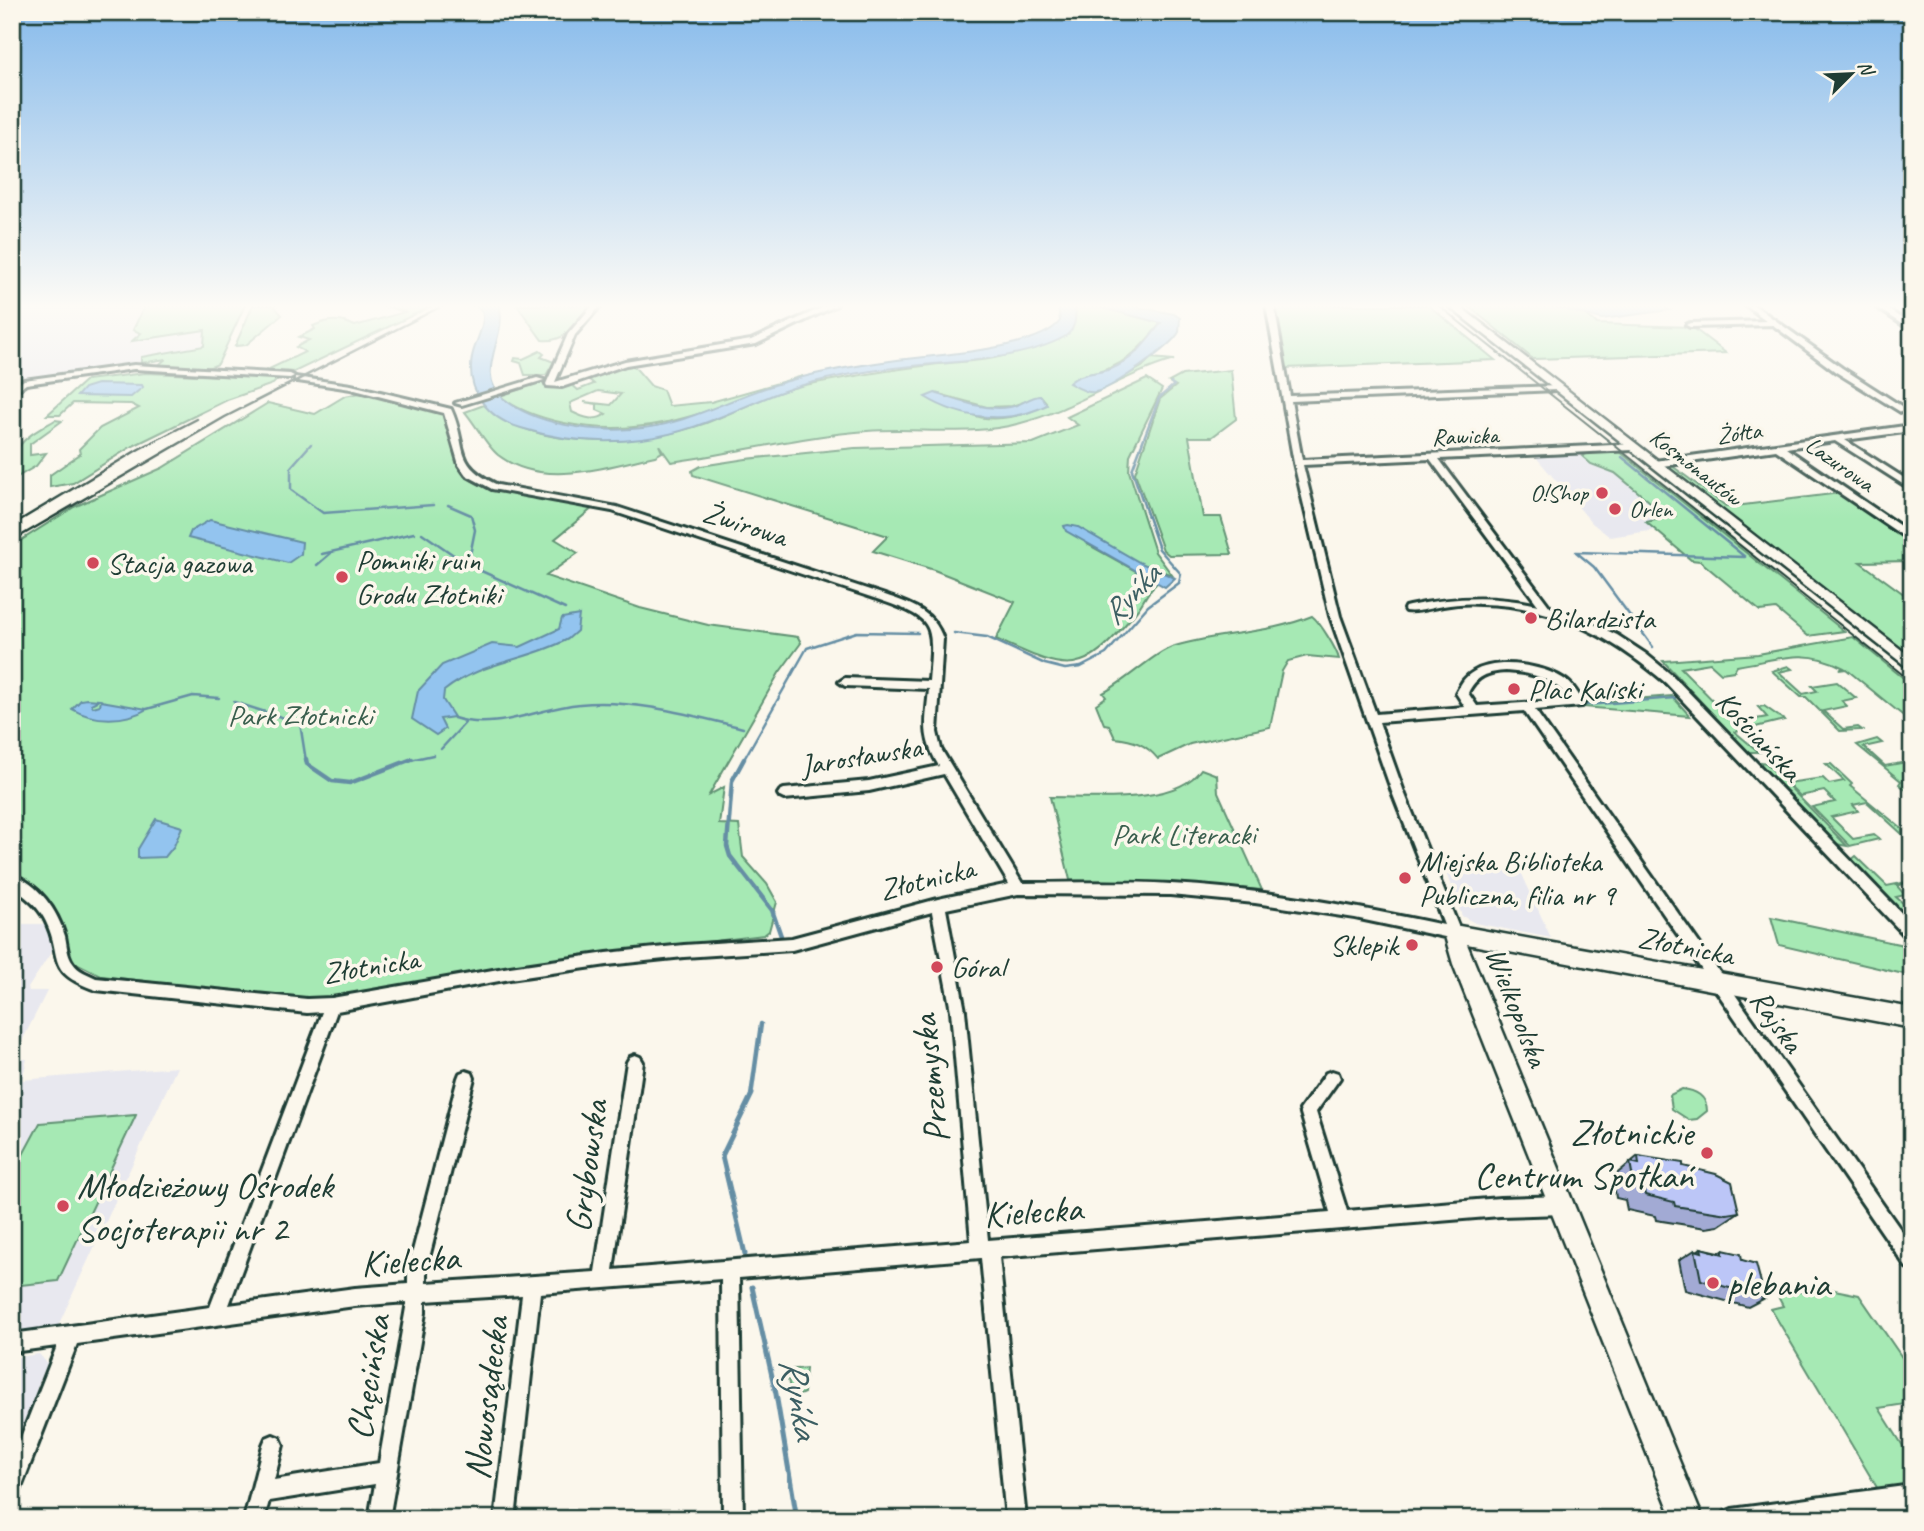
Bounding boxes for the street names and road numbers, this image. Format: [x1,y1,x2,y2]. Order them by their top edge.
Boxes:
street label: Żółta [1715,415,1765,451]
street label: Rawicka [1431,420,1501,452]
street label: Kosmonautów [1644,422,1749,513]
street label: Lazurowa [1800,430,1881,499]
street label: Żwirowa [698,493,794,556]
street label: Kościańska [1707,683,1812,791]
street label: Jarosławska [796,727,926,785]
street label: Złotnicka [876,848,981,909]
street label: Złotnicka [1635,918,1740,974]
street label: Złotnicka [320,939,424,992]
street label: Wielkopolska [1477,942,1558,1074]
street label: Rajska [1742,982,1813,1061]
street label: Przemyska [900,1011,960,1145]
street label: Grybowska [553,1095,619,1235]
street label: Kielecka [982,1184,1087,1238]
street label: Kielecka [359,1233,464,1287]
street label: Chęcińska [335,1308,401,1443]
street label: Nowosądecka [453,1312,520,1482]

